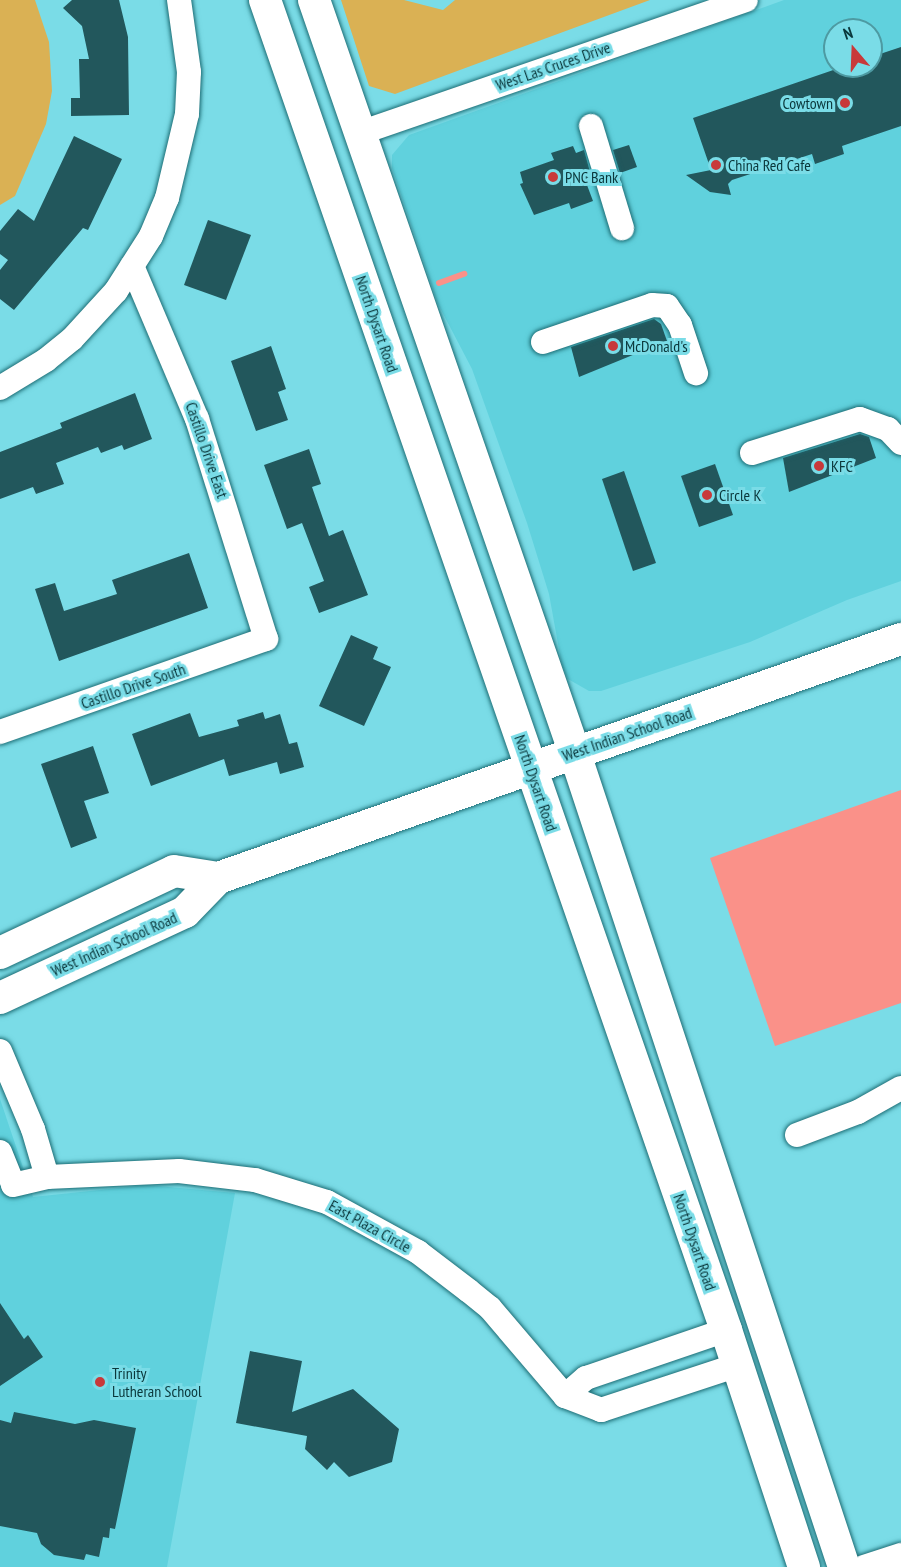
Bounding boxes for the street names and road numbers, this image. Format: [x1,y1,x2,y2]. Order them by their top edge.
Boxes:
street label: West Las Cruces Drive [493,37,613,95]
street label: North Dysart Road [351,273,403,375]
street label: Castillo Drive East [182,400,232,500]
street label: Castillo Drive South [78,659,188,713]
street label: West Indian School Road [560,703,694,765]
street label: North Dysart Road [510,732,562,834]
street label: West Indian School Road [48,908,180,980]
street label: North Dysart Road [669,1191,721,1293]
street label: East Plaza Circle [326,1196,414,1256]

